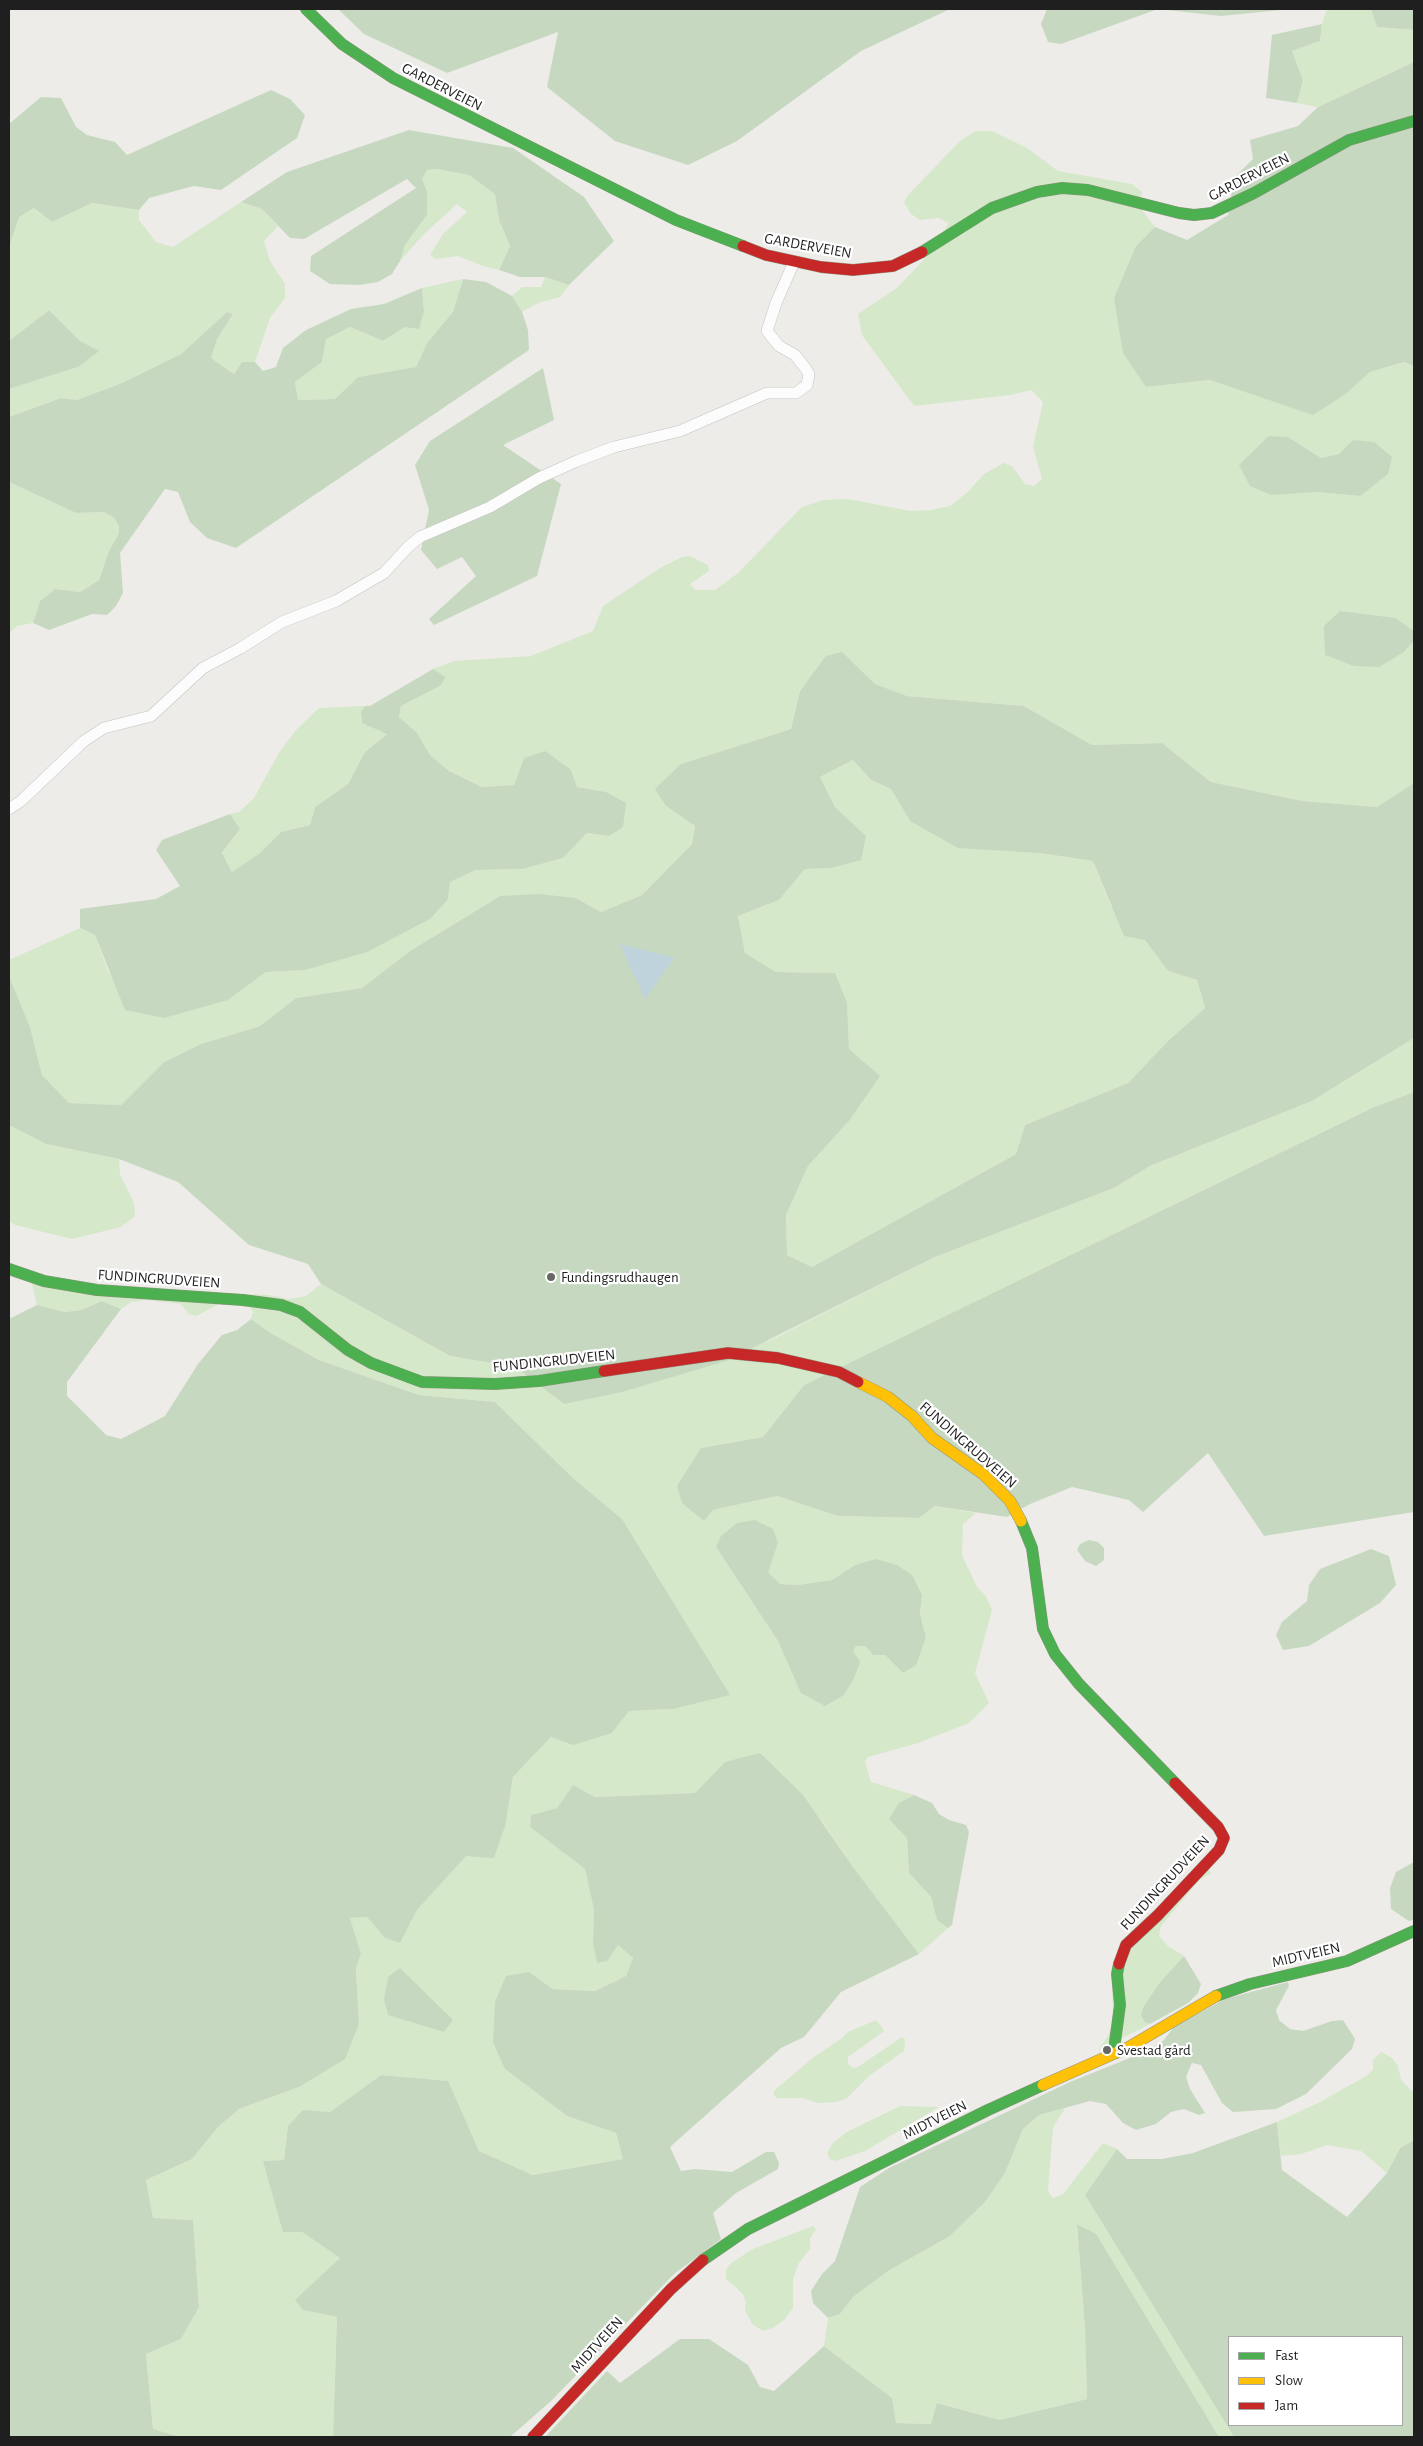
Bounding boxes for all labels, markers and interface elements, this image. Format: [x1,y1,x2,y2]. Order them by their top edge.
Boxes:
street label: GARDERVEIEN [399,59,485,115]
street label: GARDERVEIEN [1206,149,1292,205]
street label: GARDERVEIEN [763,229,853,263]
street label: FUNDINGRUDVEIEN [97,1266,221,1292]
place label: Fundingsrudhaugen [561,1268,679,1286]
marker: Fundingsrudhaugen [545,1271,557,1283]
street label: FUNDINGRUDVEIEN [492,1346,616,1376]
street label: FUNDINGRUDVEIEN [916,1398,1020,1492]
street label: FUNDINGRUDVEIEN [1117,1832,1213,1934]
street label: MIDTVEIEN [1270,1938,1342,1972]
place label: Svestad gård [1117,2041,1191,2059]
marker: Svestad gård [1101,2044,1113,2056]
street label: MIDTVEIEN [900,2096,970,2144]
street label: MIDTVEIEN [567,2313,627,2377]
legend [1228,2336,1403,2426]
text: Fast [1275,2348,1298,2363]
text: Slow [1275,2373,1303,2388]
text: Jam [1275,2398,1298,2413]

